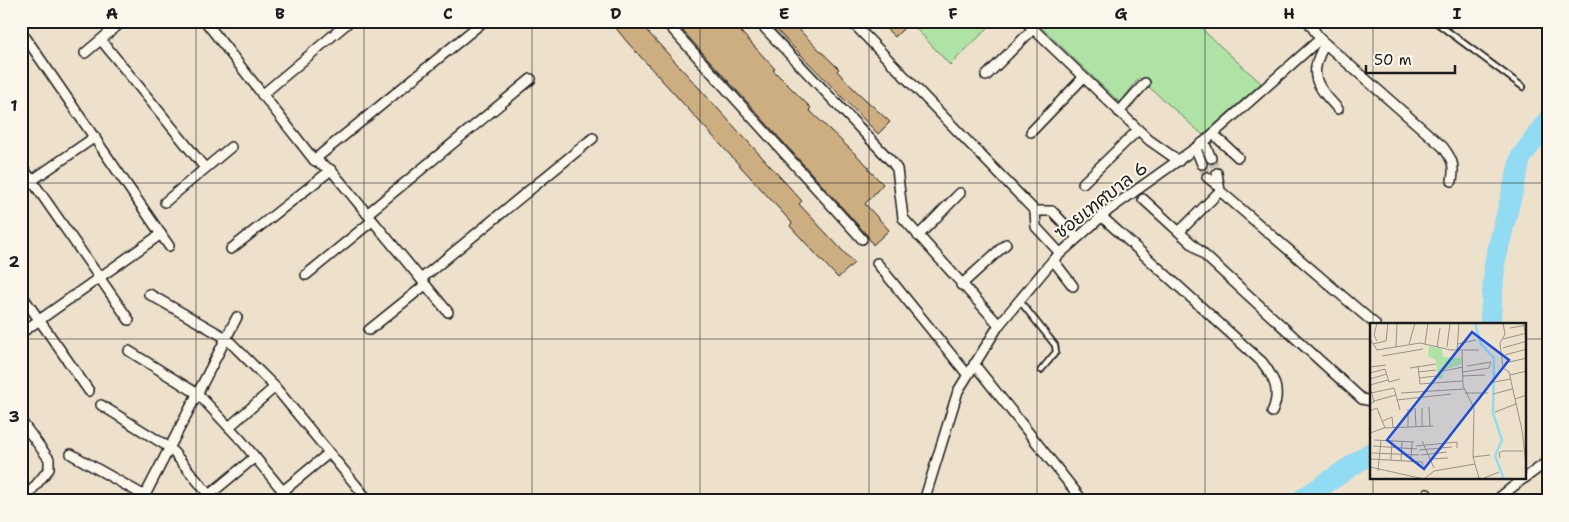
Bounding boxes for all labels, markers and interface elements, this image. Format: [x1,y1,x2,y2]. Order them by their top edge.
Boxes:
text: A [106,3,118,24]
text: B [275,3,285,24]
text: C [443,3,453,24]
text: D [610,3,622,24]
text: E [779,3,789,24]
text: F [948,3,958,24]
text: G [1115,3,1128,24]
text: H [1283,3,1295,24]
text: I [1453,3,1462,24]
scale bar [1366,42,1455,74]
text: 50 m [1374,50,1412,70]
text: 1 [10,95,18,116]
street label: ซอยเทศบาล 6 [1049,156,1153,244]
text: 2 [8,251,20,272]
inset map [1370,323,1526,480]
text: 3 [8,406,20,427]

